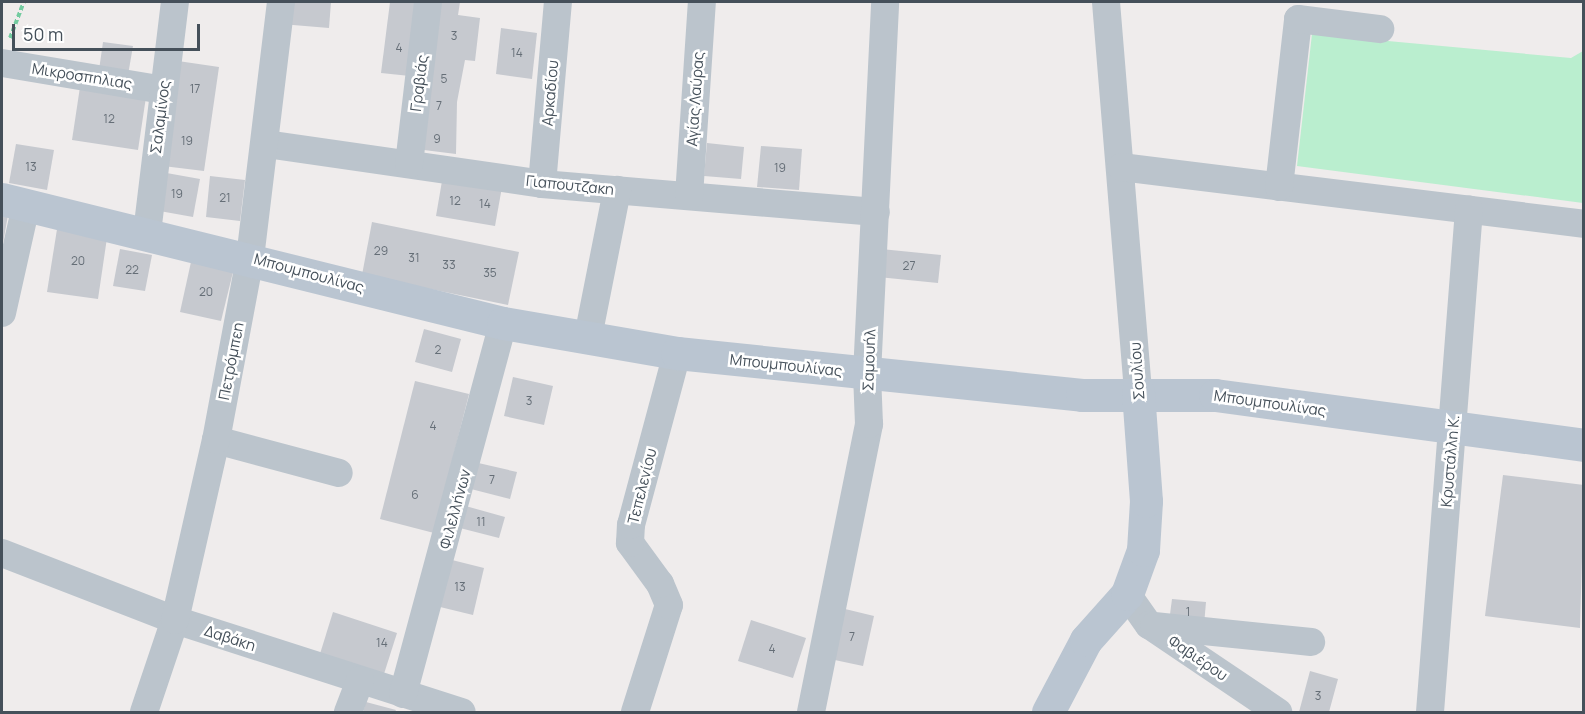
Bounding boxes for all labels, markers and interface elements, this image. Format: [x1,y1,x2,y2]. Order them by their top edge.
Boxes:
scale bar [15,12,202,50]
text: 50 m [23,22,63,46]
house number: 3 [451,29,457,43]
house number: 4 [395,41,403,55]
house number: 14 [511,46,523,60]
street label: Αγίας Λαύρας [683,51,707,147]
street label: Γραβιάς [407,54,431,112]
street label: Μικροσπηλιας [31,59,133,93]
street label: Αρκαδίου [538,59,562,127]
house number: 5 [441,72,447,86]
street label: Σαλαμίνος [147,79,173,155]
house number: 17 [190,82,200,96]
house number: 7 [436,99,442,113]
house number: 12 [103,112,115,126]
house number: 9 [433,132,441,146]
house number: 19 [181,134,193,148]
house number: 13 [25,160,37,174]
house number: 19 [774,161,786,175]
street label: Γιαπουτζακη [525,171,615,199]
house number: 19 [171,187,183,201]
house number: 21 [219,191,231,205]
house number: 12 [449,194,461,208]
house number: 14 [479,197,491,211]
house number: 29 [374,244,388,258]
street label: Μπουμπουλίνας [252,250,366,296]
house number: 31 [408,251,420,265]
house number: 20 [71,254,85,268]
house number: 33 [442,258,456,272]
house number: 27 [903,259,915,273]
house number: 22 [125,263,139,277]
house number: 35 [483,266,497,280]
house number: 20 [199,285,213,299]
street label: Πετρόμπεη [215,321,247,401]
street label: Σαμουήλ [859,329,879,391]
street label: Σουλίου [1126,342,1148,400]
house number: 2 [435,343,441,357]
street label: Μπουμπουλίνας [729,350,843,380]
street label: Μπουμπουλίνας [1213,386,1327,420]
house number: 3 [526,394,532,408]
street label: Κρυστάλλη Κ. [1437,414,1463,508]
house number: 4 [429,419,437,433]
street label: Τεπελενίου [624,446,660,526]
street label: Φιλελλήνων [436,467,474,551]
house number: 7 [489,473,495,487]
house number: 6 [411,488,419,502]
house number: 11 [476,515,486,529]
house number: 13 [454,580,466,594]
house number: 1 [1186,605,1190,619]
street label: Δαβάκη [202,621,258,655]
house number: 7 [849,630,855,644]
street label: Φαβιέρου [1165,632,1231,684]
house number: 14 [376,636,388,650]
house number: 4 [768,642,776,656]
house number: 3 [1315,689,1321,703]

